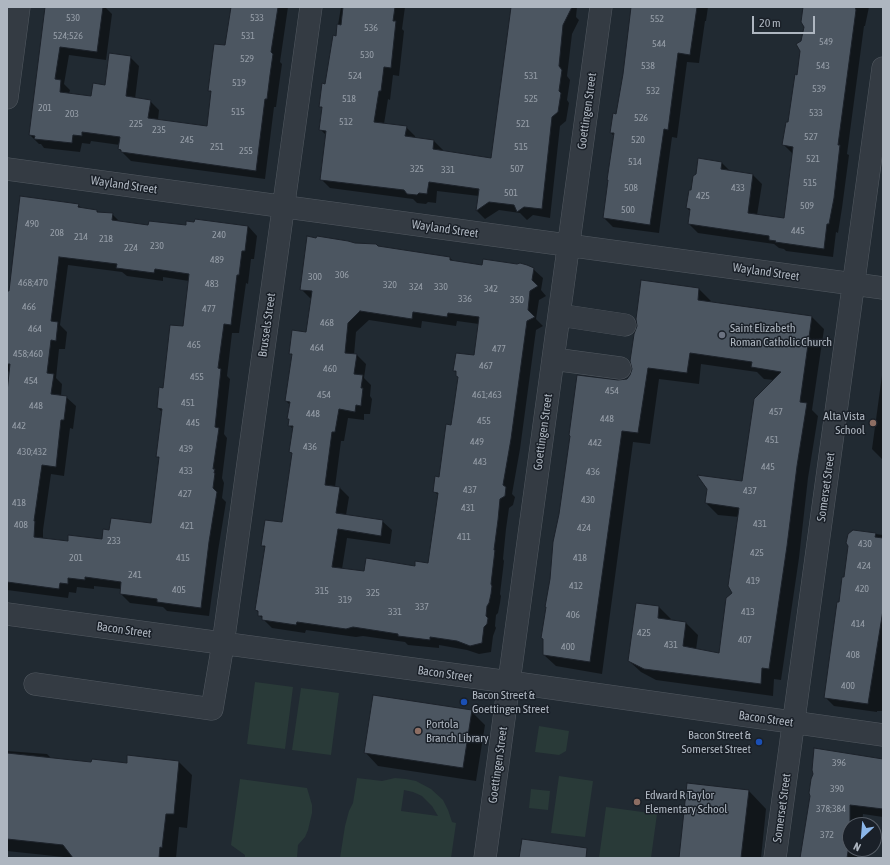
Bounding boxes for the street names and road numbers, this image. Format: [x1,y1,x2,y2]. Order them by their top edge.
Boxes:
street label: Goettingen Street [575,72,599,150]
street label: Wayland Street [90,173,158,197]
street label: Wayland Street [411,217,479,241]
street label: Wayland Street [732,260,800,284]
street label: Brussels Street [255,292,279,358]
street label: Goettingen Street [531,393,555,471]
street label: Somerset Street [814,452,838,522]
street label: Bacon Street [96,619,152,641]
street label: Bacon Street [417,663,473,685]
street label: Bacon Street [738,708,794,730]
street label: Goettingen Street [486,726,510,804]
street label: Somerset Street [770,773,794,843]

